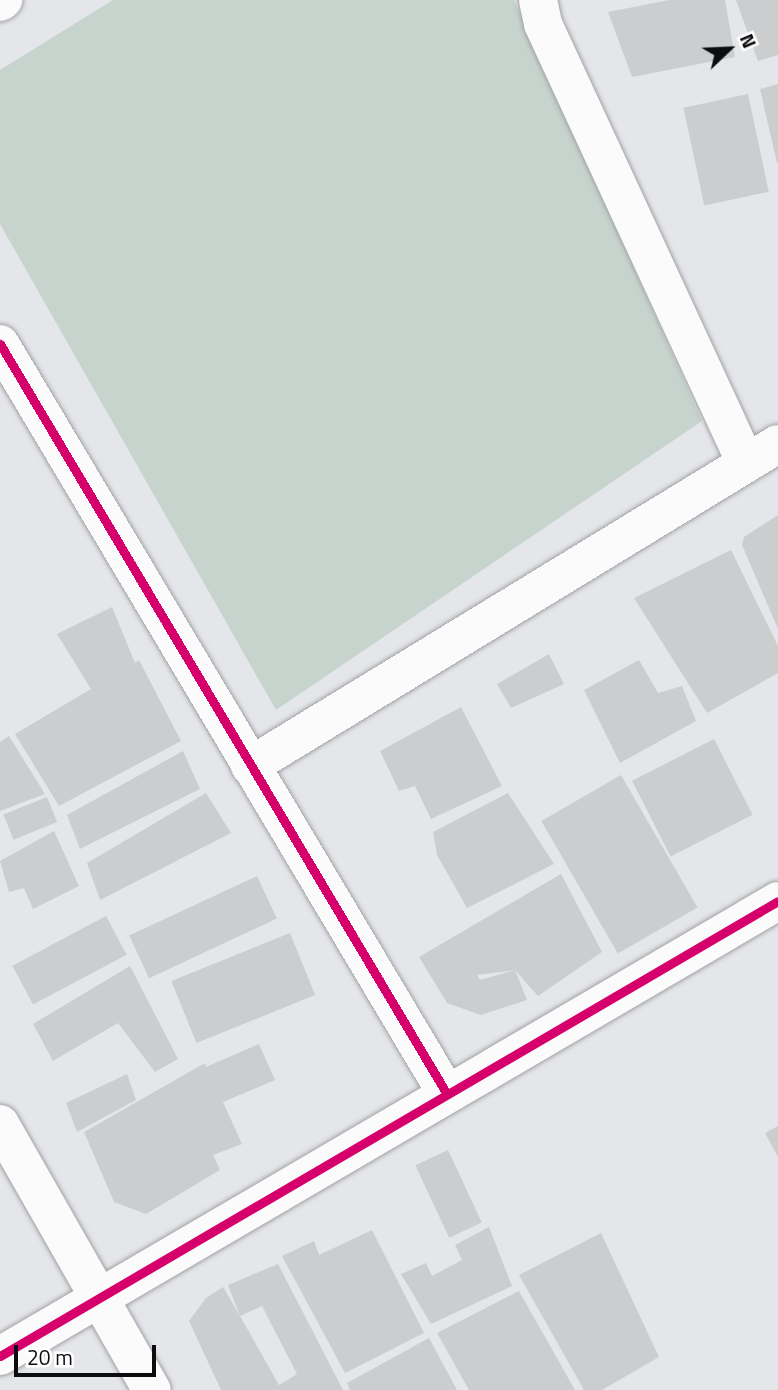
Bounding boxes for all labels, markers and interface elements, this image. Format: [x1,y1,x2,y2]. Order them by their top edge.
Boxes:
north arrow [694,14,764,84]
text: N [733,29,765,52]
scale bar [18,1330,159,1374]
text: 20 m [27,1341,73,1373]

